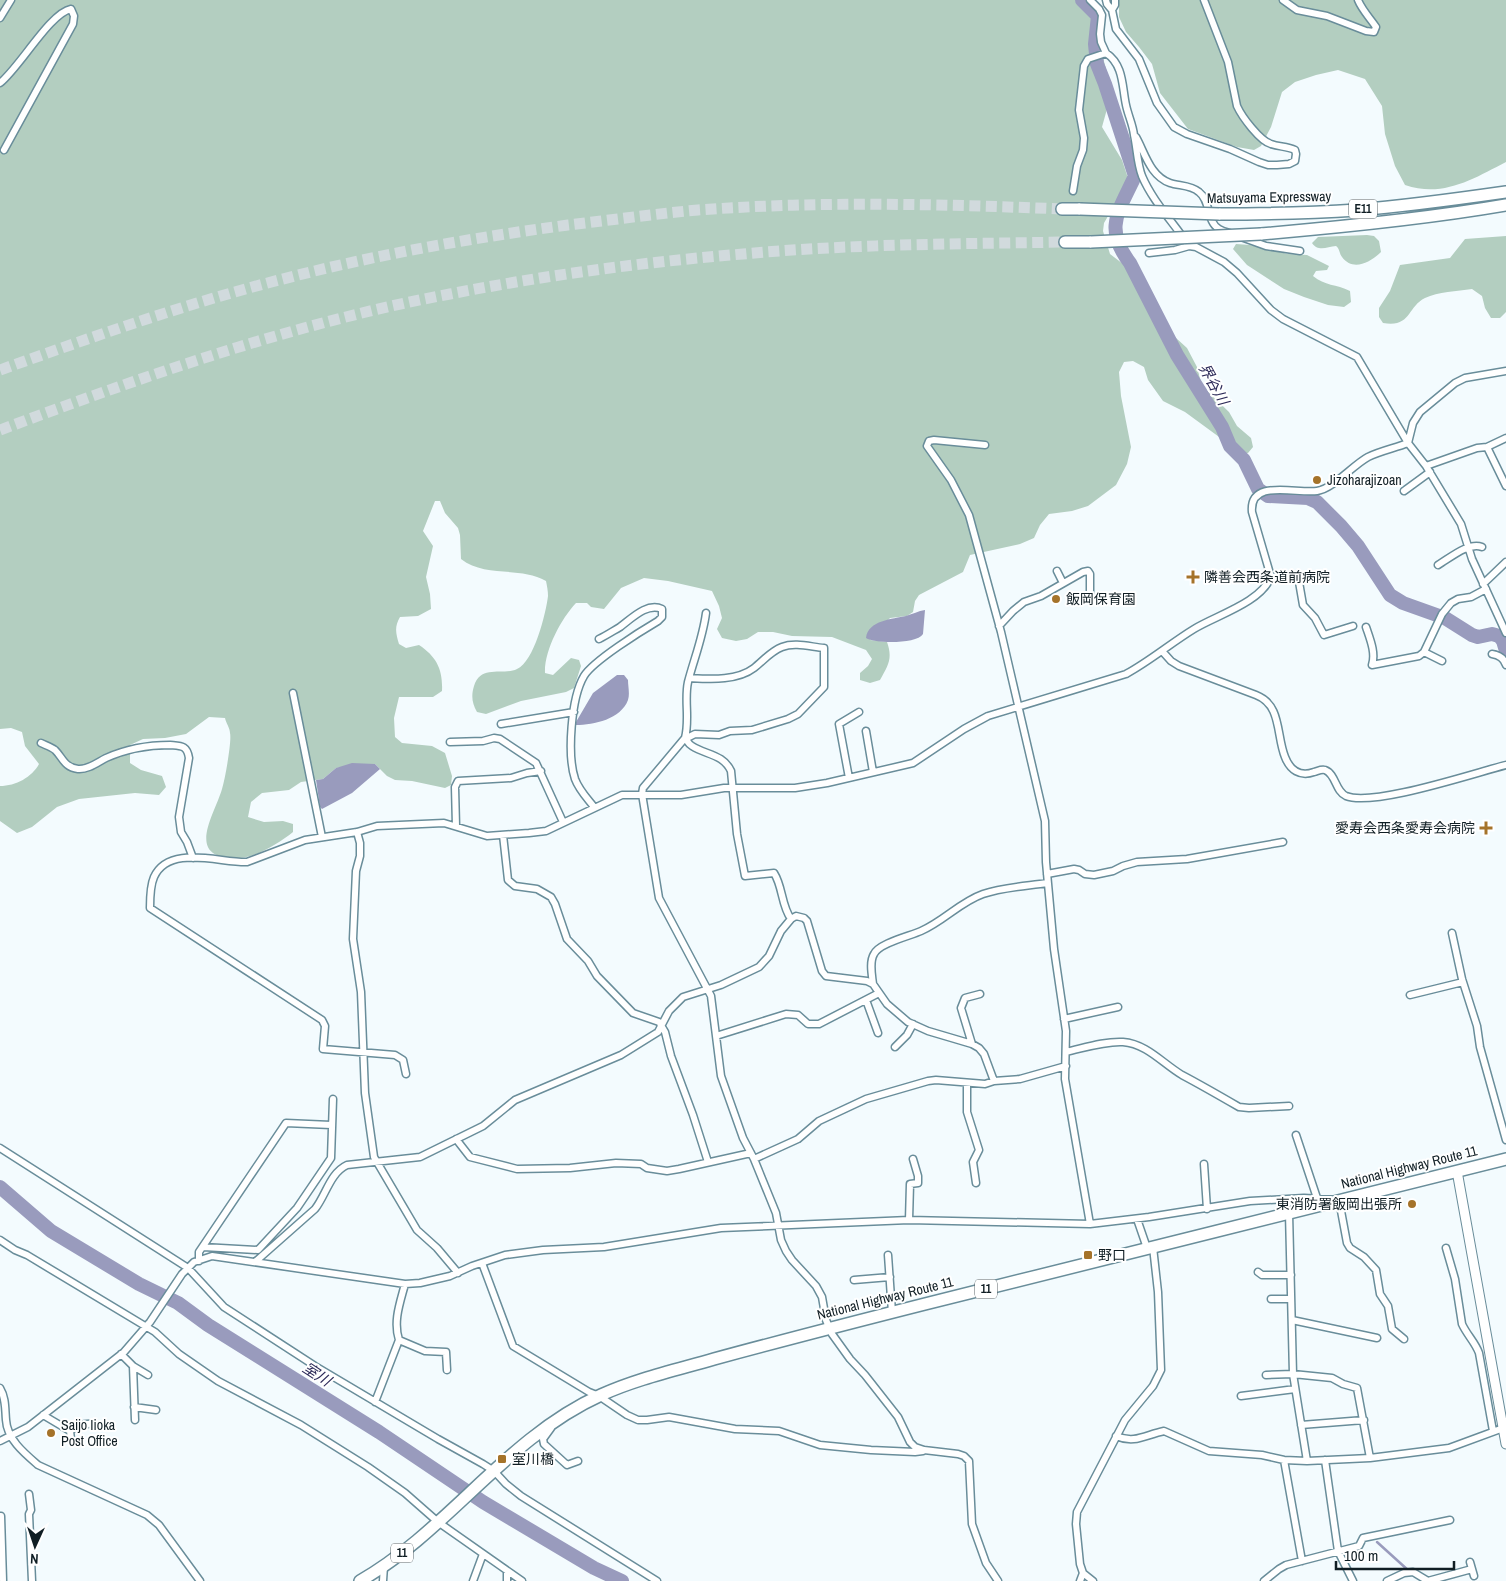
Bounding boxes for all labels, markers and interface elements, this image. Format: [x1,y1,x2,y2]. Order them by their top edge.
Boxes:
street label: Matsuyama Expressway [1207,187,1332,207]
road number: E11 [1349,200,1377,218]
water label: 界谷川 [1194,359,1235,411]
place label: Jizoharajizoan [1327,471,1402,489]
marker: Jizoharajizoan [1311,474,1323,486]
place label: 隣善会西条道前病院 [1204,568,1330,586]
marker: 隣善会西条道前病院 [1186,570,1200,584]
place label: 飯岡保育園 [1066,590,1136,608]
marker: 飯岡保育園 [1050,593,1062,605]
place label: 愛寿会西条愛寿会病院 [1335,819,1475,837]
marker: 愛寿会西条愛寿会病院 [1479,821,1493,835]
street label: National Highway Route 11 [1339,1141,1479,1193]
place label: 東消防署飯岡出張所 [1276,1195,1402,1213]
marker: 東消防署飯岡出張所 [1406,1198,1418,1210]
place label: 野口 [1098,1246,1126,1264]
marker: 野口 [1082,1249,1094,1261]
street label: National Highway Route 11 [815,1272,955,1324]
road number: 11 [975,1280,997,1298]
water label: 室川 [299,1357,337,1392]
place label: Saijo Iioka Post Office [61,1416,118,1450]
marker: Saijo Iioka Post Office [45,1427,57,1439]
place label: 室川橋 [512,1450,554,1468]
marker: 室川橋 [496,1453,508,1465]
north arrow [10,1521,60,1571]
scale bar [1336,1538,1454,1570]
road number: 11 [391,1544,413,1562]
text: 100 m [1344,1545,1378,1566]
text: N [30,1550,39,1568]

